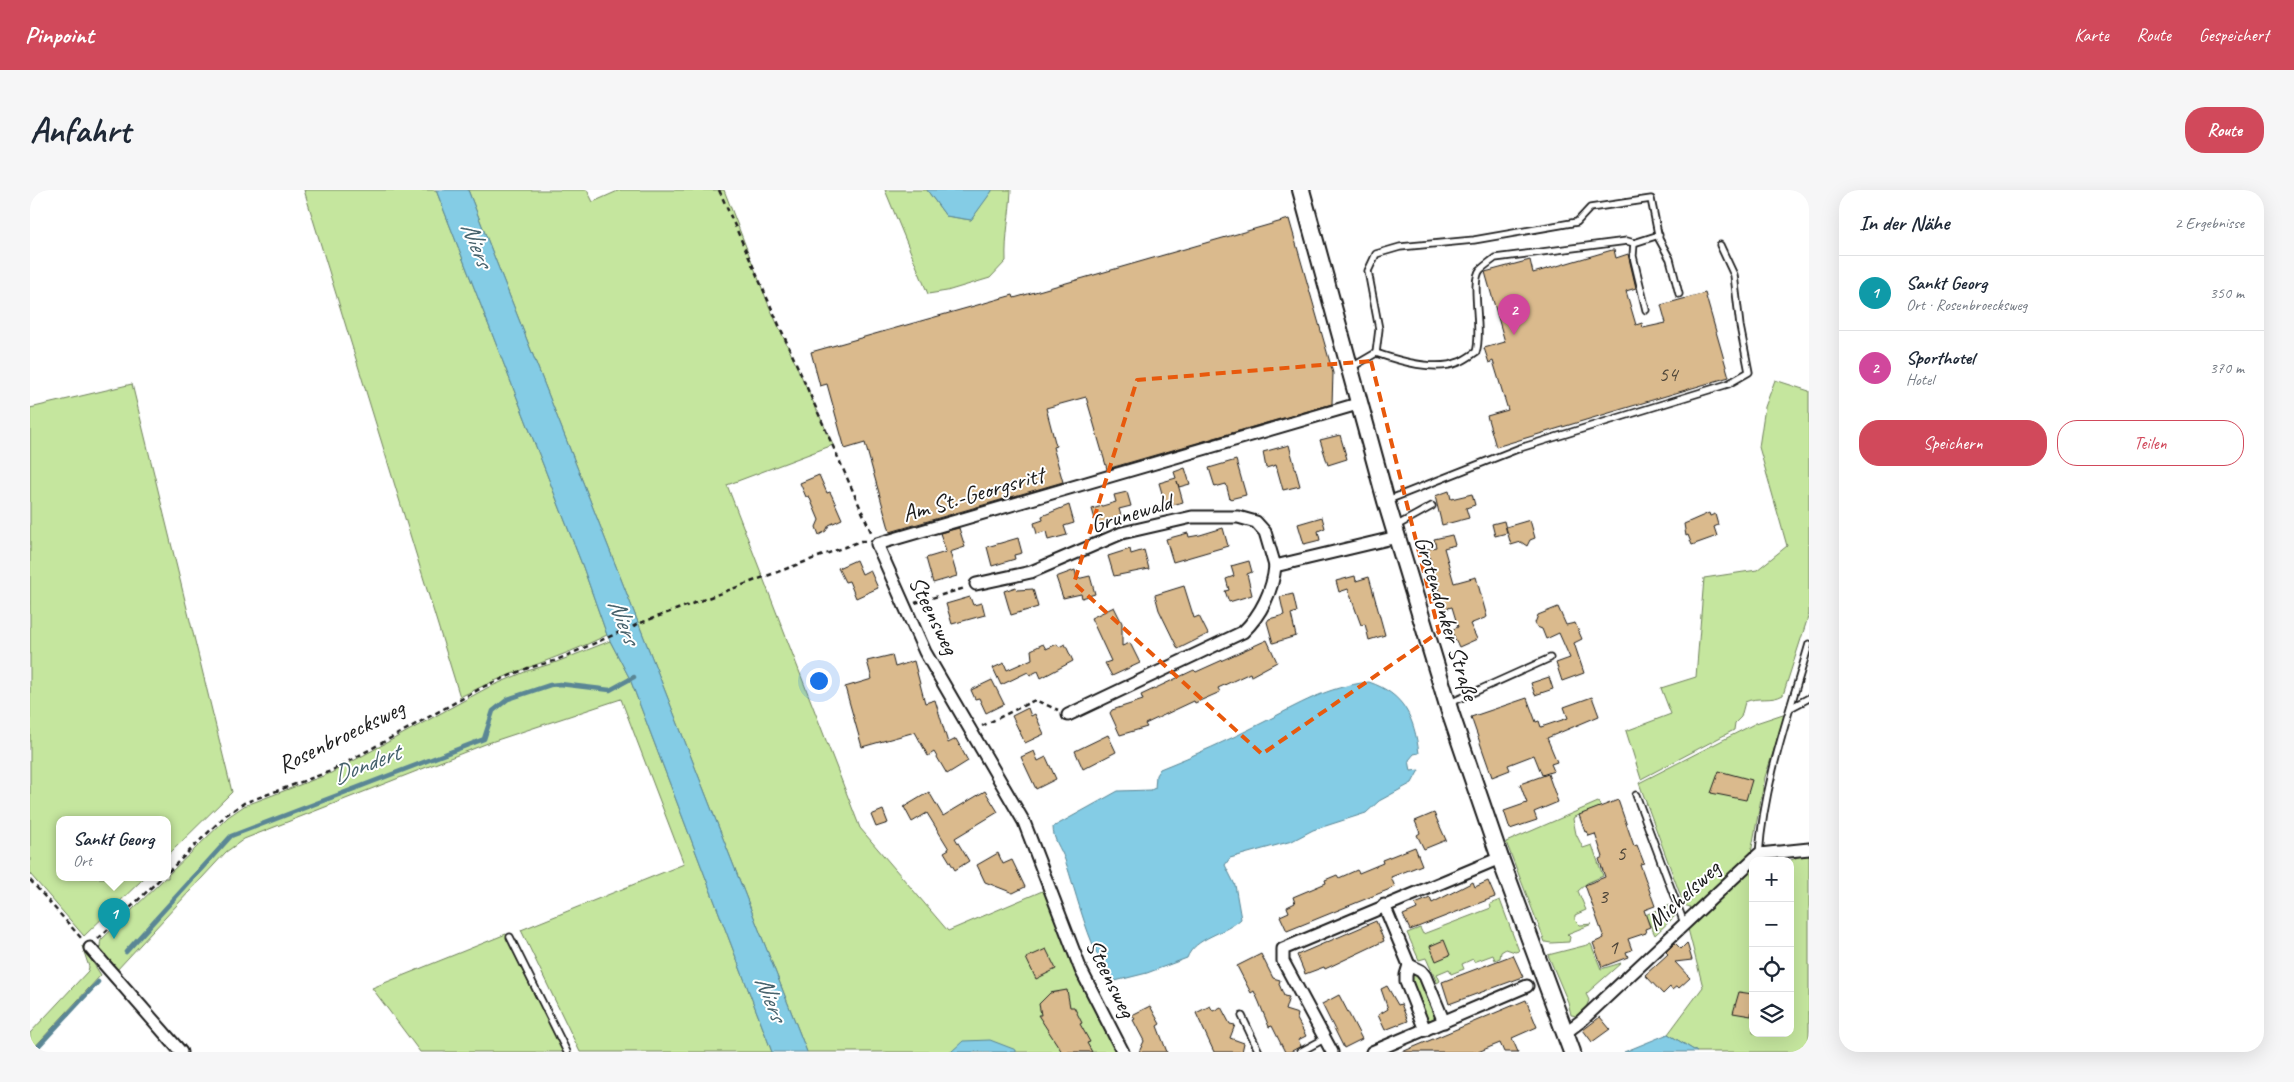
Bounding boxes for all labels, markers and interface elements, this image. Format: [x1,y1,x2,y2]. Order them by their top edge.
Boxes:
text: Pinpoint [25,20,94,50]
text: Karte [2074,24,2109,46]
text: Route [2137,24,2171,46]
text: Gespeichert [2199,24,2269,46]
button: Route [2185,107,2264,153]
text: Anfahrt [30,108,130,153]
text: In der Nähe [1859,210,1949,236]
text: 2 Ergebnisse [2175,213,2244,233]
water label: Niers [454,217,502,275]
text: Sankt Georg [1906,271,1987,295]
text: 1 [1871,283,1879,303]
text: 350 m [2210,283,2244,303]
pin: 2 [1498,294,1530,335]
text: Ort · Rosenbroecksweg [1906,295,2027,315]
text: Sporthotel [1906,346,1974,370]
text: 2 [1871,358,1879,378]
text: 370 m [2210,358,2244,378]
house number: 54 [1659,361,1680,387]
text: Hotel [1906,370,1934,390]
button: Speichern [1859,420,2047,466]
button: Teilen [2057,420,2244,466]
street label: Am St.-Georgsritt [899,459,1050,529]
street label: Grunewald [1087,485,1179,540]
street label: Grotendonker Straße [1408,532,1487,706]
street label: Steensweg [902,571,967,661]
water label: Niers [601,594,649,652]
your location [806,668,832,694]
street label: Rosenbroecksweg [273,692,411,780]
water label: Dondert [328,735,409,791]
popup [56,816,171,881]
text: Sankt Georg [73,827,154,851]
house number: 5 [1616,840,1627,866]
text: Ort [73,851,92,871]
street label: Michelsweg [1640,852,1727,937]
map controls [1749,857,1794,1037]
button: + [1749,857,1794,902]
house number: 3 [1598,883,1609,909]
pin: 1 [98,898,130,939]
button: − [1749,902,1794,947]
street label: Steensweg [1079,934,1144,1024]
house number: 1 [1608,934,1619,960]
button: locate [1749,947,1794,992]
water label: Niers [748,971,796,1029]
button: layers [1749,992,1794,1037]

